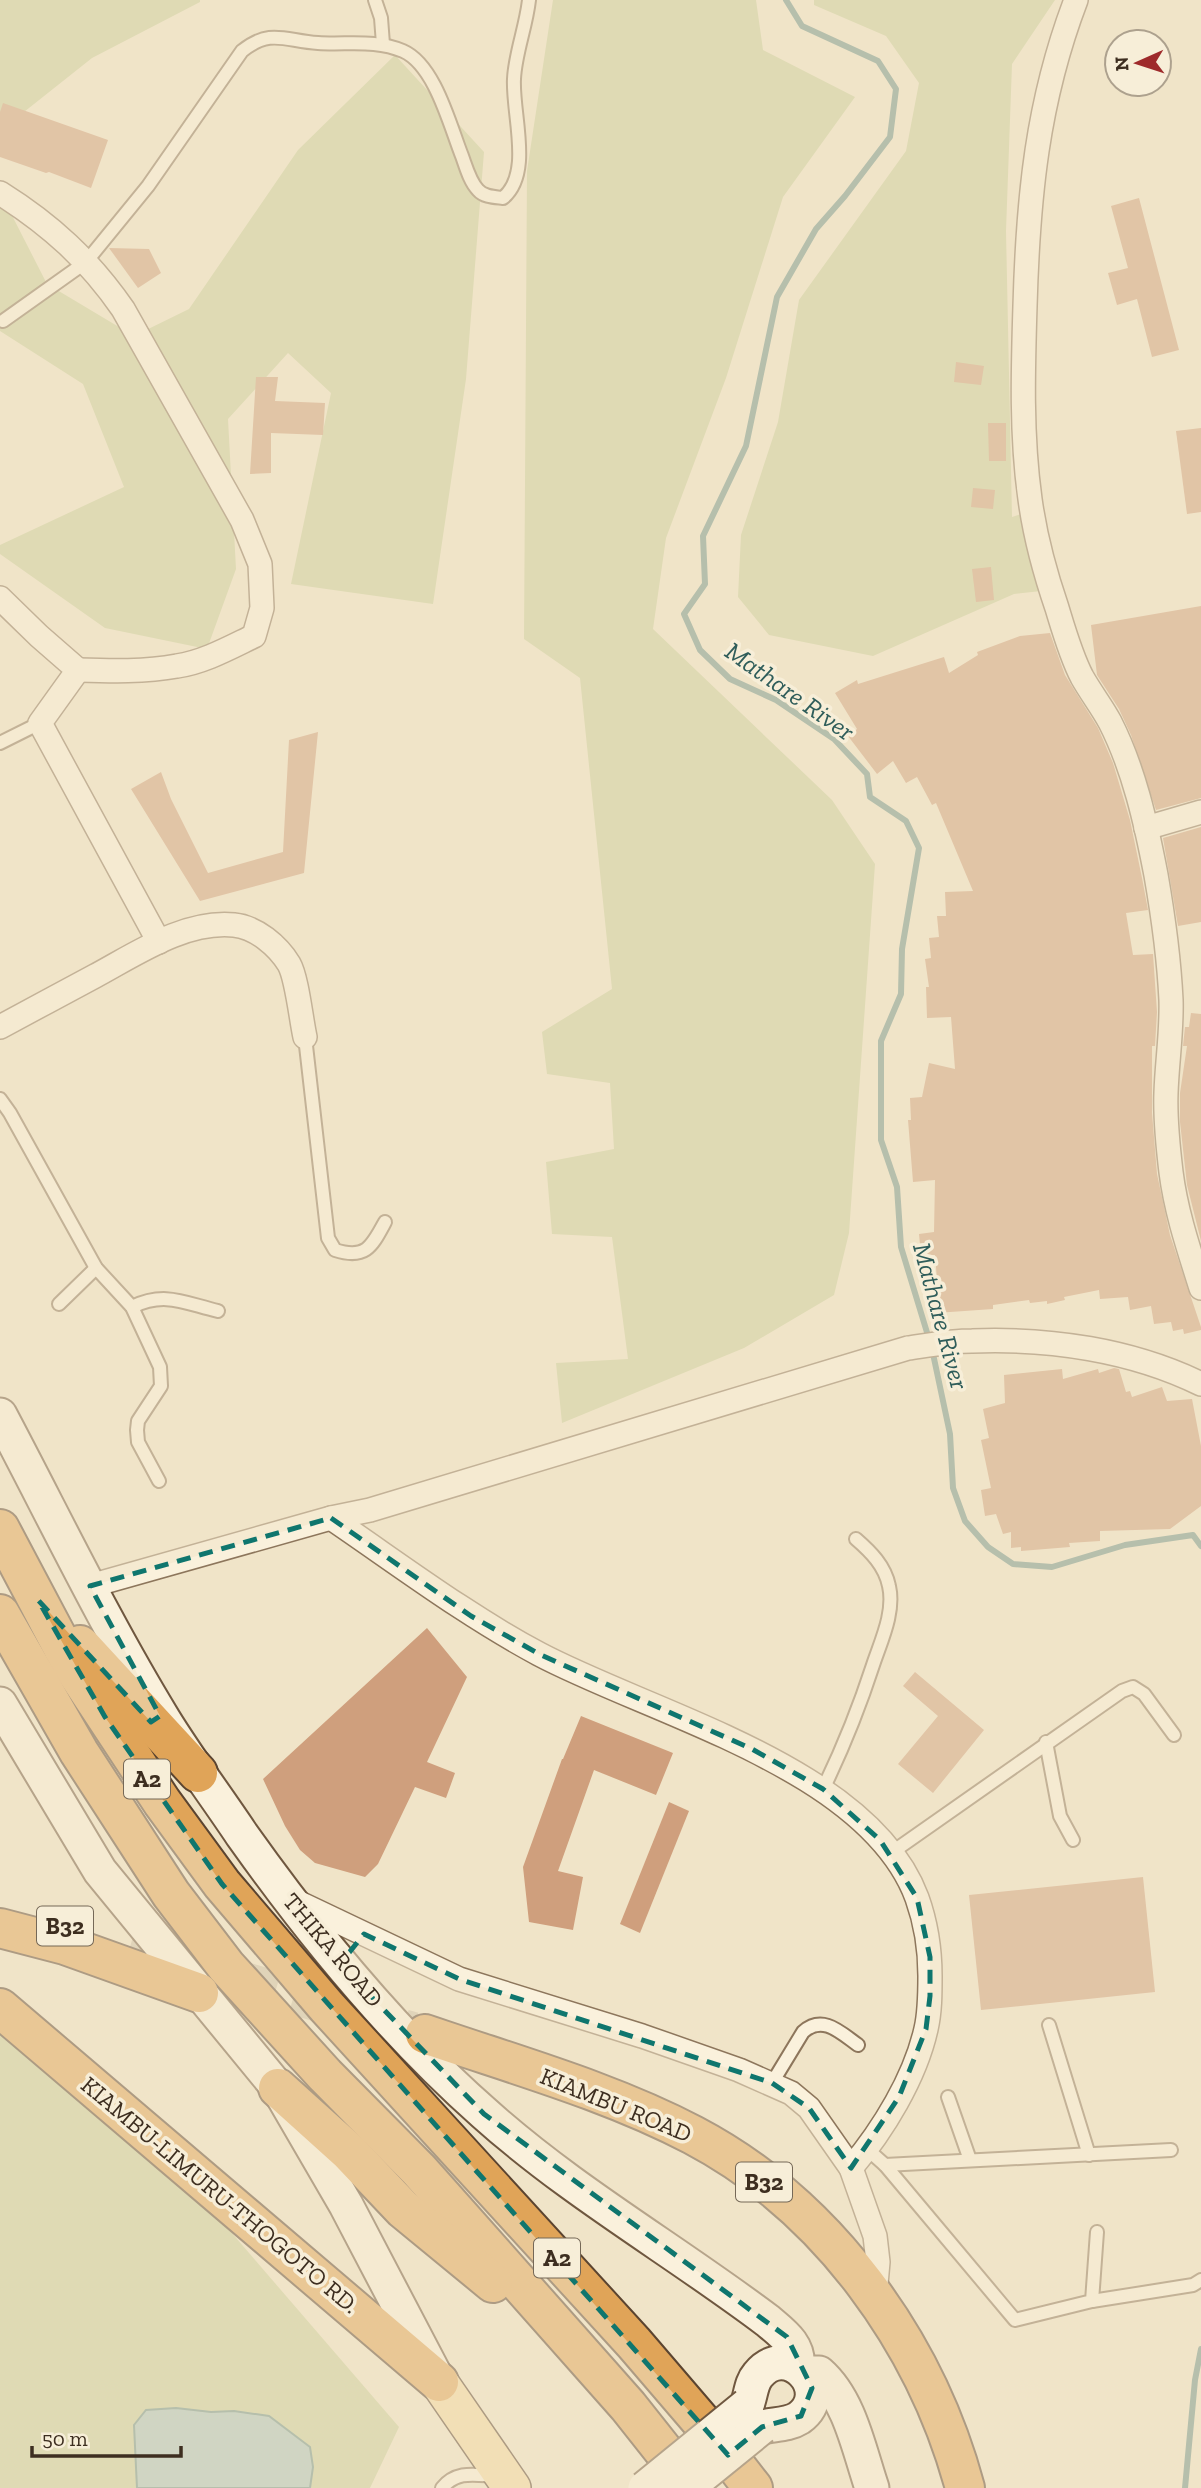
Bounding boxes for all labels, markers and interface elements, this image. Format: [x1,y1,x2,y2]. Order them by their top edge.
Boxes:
north arrow [1103,28,1173,98]
text: N [1110,56,1133,72]
water label: Mathare River [719,635,861,747]
water label: Mathare River [906,1239,976,1393]
road number: A2 [124,1760,170,1798]
street label: THIKA ROAD [277,1887,390,2013]
road number: B32 [37,1907,93,1946]
street label: KIAMBU ROAD [536,2061,696,2148]
street label: KIAMBU-LIMURU-THOGOTO RD. [75,2070,365,2319]
road number: B32 [736,2162,792,2202]
road number: A2 [534,2238,580,2278]
scale bar [32,2414,180,2458]
text: 50 m [42,2426,88,2451]

